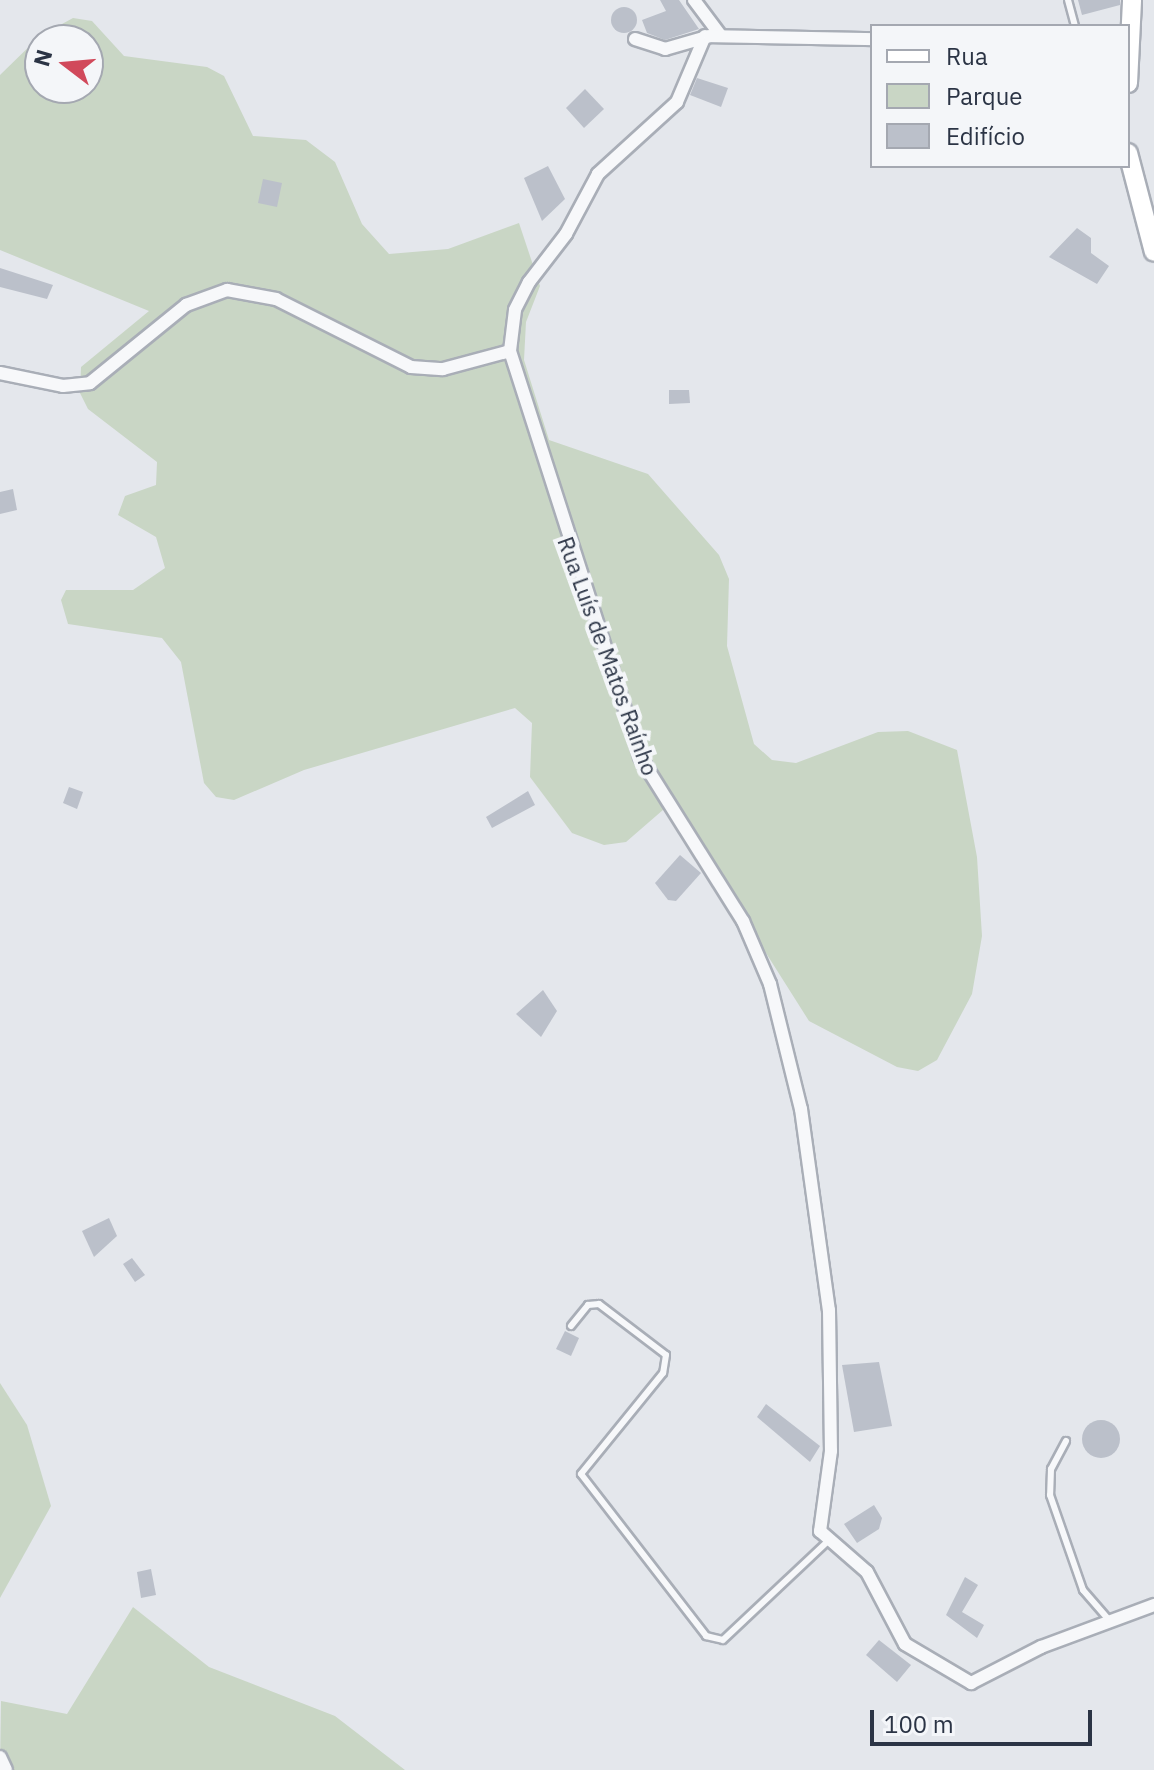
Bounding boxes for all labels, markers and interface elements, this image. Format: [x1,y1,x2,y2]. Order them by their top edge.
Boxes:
north arrow [24,24,104,104]
legend [870,24,1130,168]
text: Rua [946,40,988,72]
text: N [26,46,59,69]
text: Parque [946,80,1023,112]
text: Edifício [946,120,1025,152]
street label: Rua Luís de Matos Raínho [552,533,664,779]
scale bar [874,1694,1096,1744]
text: 100 m [884,1708,954,1740]

